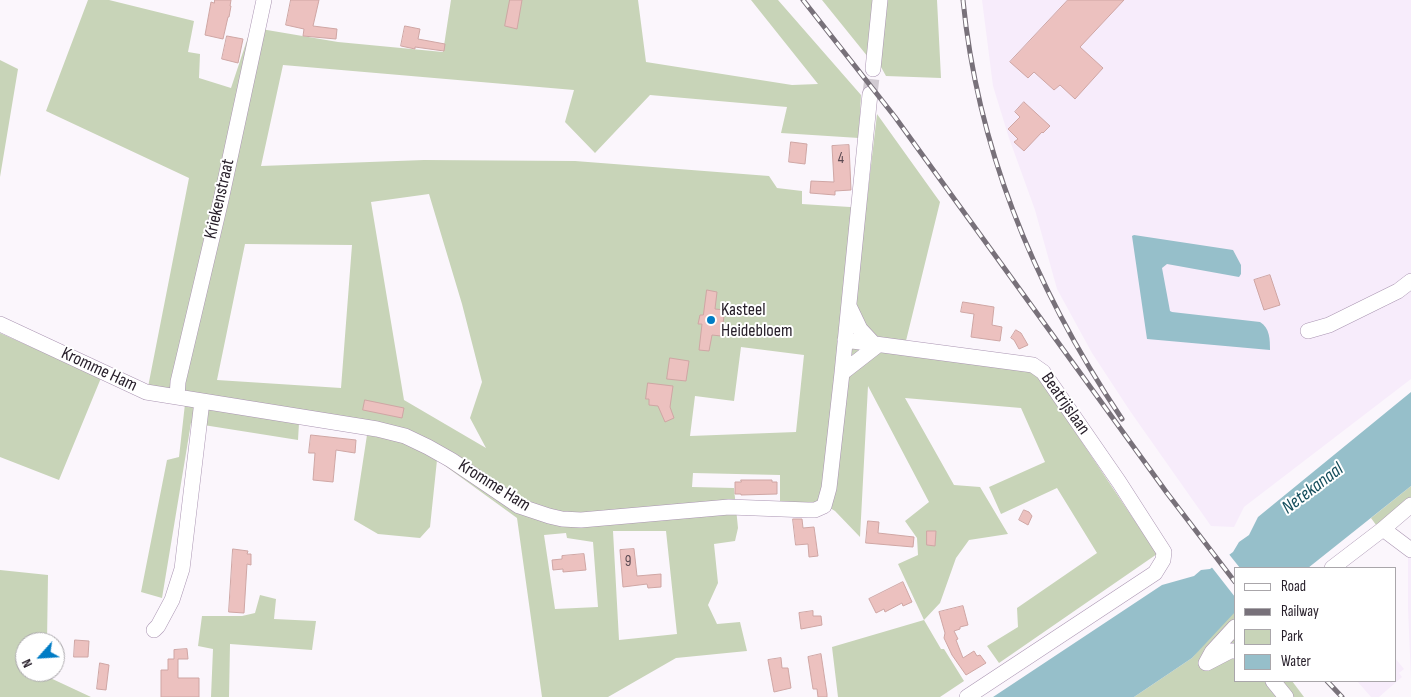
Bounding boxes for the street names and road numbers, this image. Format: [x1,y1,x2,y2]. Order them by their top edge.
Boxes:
street label: Kriekenstraat [200,157,240,241]
street label: Kromme Ham [58,343,140,397]
street label: Beatrijslaan [1036,369,1094,439]
street label: Kromme Ham [454,455,534,517]

